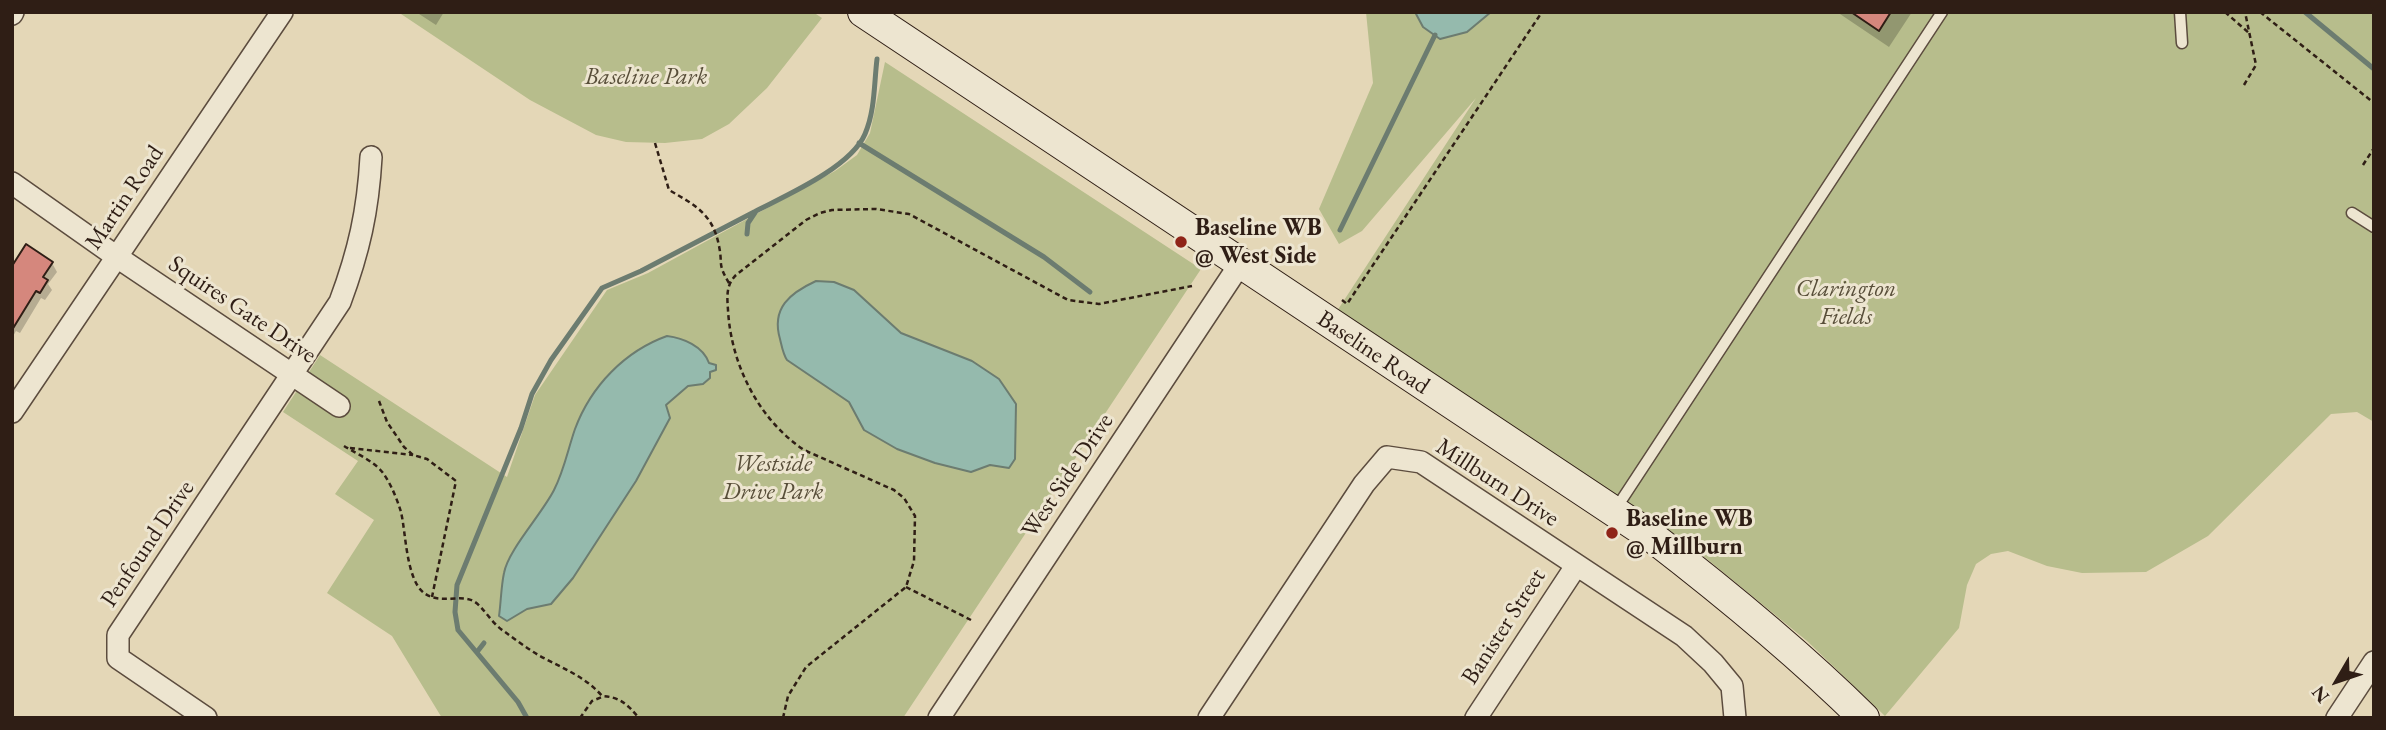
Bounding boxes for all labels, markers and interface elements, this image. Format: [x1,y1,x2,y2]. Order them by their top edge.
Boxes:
park label: Baseline Park [585,63,707,91]
street label: Martin Road [80,140,170,256]
place label: Baseline WB @ West Side [1195,214,1322,270]
marker: Baseline WB @ West Side [1173,234,1189,250]
street label: Squires Gate Drive [163,250,321,370]
park label: Clarington Fields [1796,275,1896,331]
street label: Baseline Road [1311,305,1435,401]
street label: West Side Drive [1016,408,1120,544]
street label: Millburn Drive [1430,433,1564,533]
park label: Westside Drive Park [723,450,823,506]
street label: Penfound Drive [95,475,201,613]
place label: Baseline WB @ Millburn [1626,505,1753,561]
marker: Baseline WB @ Millburn [1604,525,1620,541]
street label: Banister Street [1456,564,1552,690]
north arrow [2302,646,2372,716]
text: N [2306,681,2335,708]

